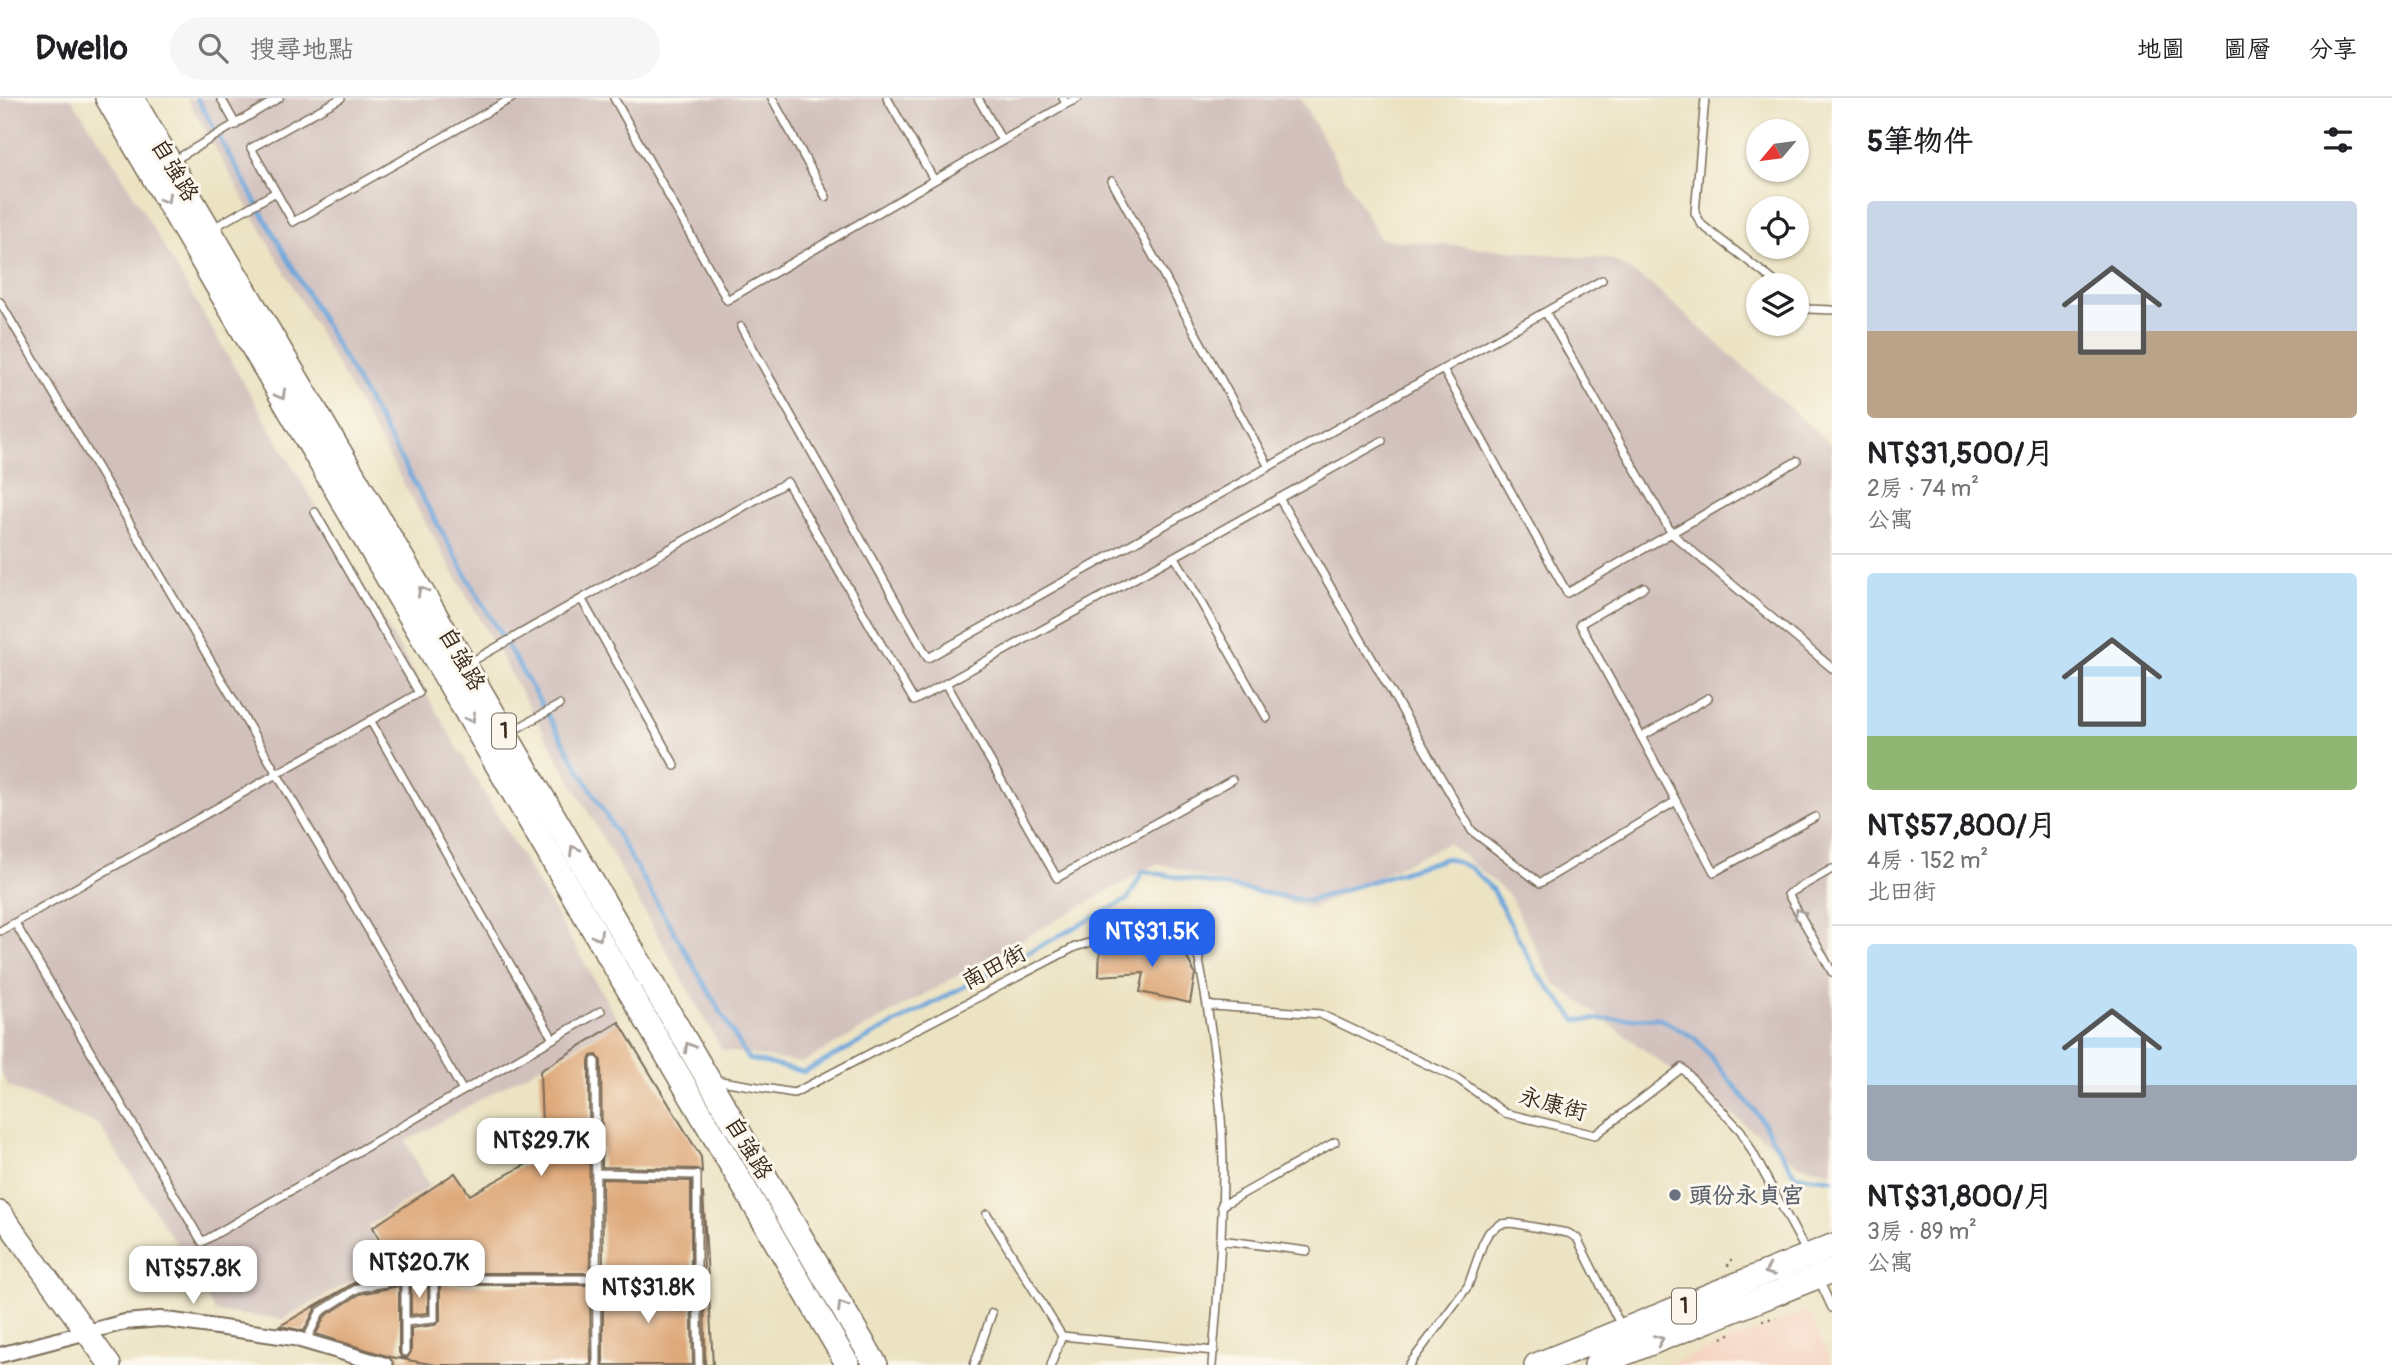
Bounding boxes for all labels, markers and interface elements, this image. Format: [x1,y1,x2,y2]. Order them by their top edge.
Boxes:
search box [170,17,660,80]
text: Dwello [35,28,128,69]
icon: search [194,29,232,67]
text: 搜尋地點 [250,34,354,66]
text: 地圖 [2137,35,2185,64]
text: 圖層 [2223,35,2271,64]
text: 分享 [2309,35,2357,64]
north arrow [1746,119,1810,182]
map controls [1746,119,1809,336]
icon: filters [2319,121,2357,159]
text: 5筆物件 [1867,123,1973,160]
street label: 自強路 [145,133,205,207]
one-way arrow [158,192,171,205]
button: locate [1746,196,1809,259]
icon: home [2049,247,2175,373]
button: layers [1746,273,1809,336]
one-way arrow [273,388,286,401]
text: NT$31,500/月 [1867,435,2054,472]
text: 2房 · 74 m² [1867,474,1979,503]
text: 公寓 [1867,505,1913,534]
one-way arrow [417,585,430,598]
icon: home [2049,619,2175,745]
street label: 自強路 [432,622,492,696]
one-way arrow [463,711,476,724]
road number: 1 [492,714,516,748]
text: NT$57,800/月 [1867,807,2057,844]
one-way arrow [569,845,582,858]
text: 4房 · 152 m² [1867,846,1988,875]
text: 北田街 [1867,877,1936,906]
one-way arrow [1794,908,1807,920]
pin: NT$31.5K [1080,910,1224,969]
text: NT$31.5K [1105,917,1199,946]
one-way arrow [590,928,603,941]
street label: 南田街 [957,938,1031,996]
icon: home [2049,990,2175,1116]
one-way arrow [684,1041,697,1054]
street label: 永康街 [1516,1081,1590,1127]
street label: 自強路 [719,1111,779,1185]
pin: NT$29.7K [469,1118,613,1178]
text: NT$29.7K [493,1126,589,1155]
text: NT$31,800/月 [1867,1178,2053,1215]
place label: 頭份永貞宮 [1689,1181,1804,1210]
marker: 頭份永貞宮 [1667,1187,1683,1203]
text: 3房 · 89 m² [1867,1217,1977,1246]
pin: NT$20.7K [347,1240,491,1300]
pin: NT$57.8K [121,1246,265,1306]
text: NT$20.7K [369,1248,469,1277]
text: 公寓 [1867,1248,1913,1277]
text: NT$57.8K [145,1254,241,1283]
one-way arrow [1763,1263,1775,1277]
pin: NT$31.8K [576,1266,720,1325]
text: NT$31.8K [601,1273,695,1302]
road number: 1 [1672,1288,1696,1324]
one-way arrow [837,1301,850,1314]
one-way arrow [1653,1334,1665,1348]

